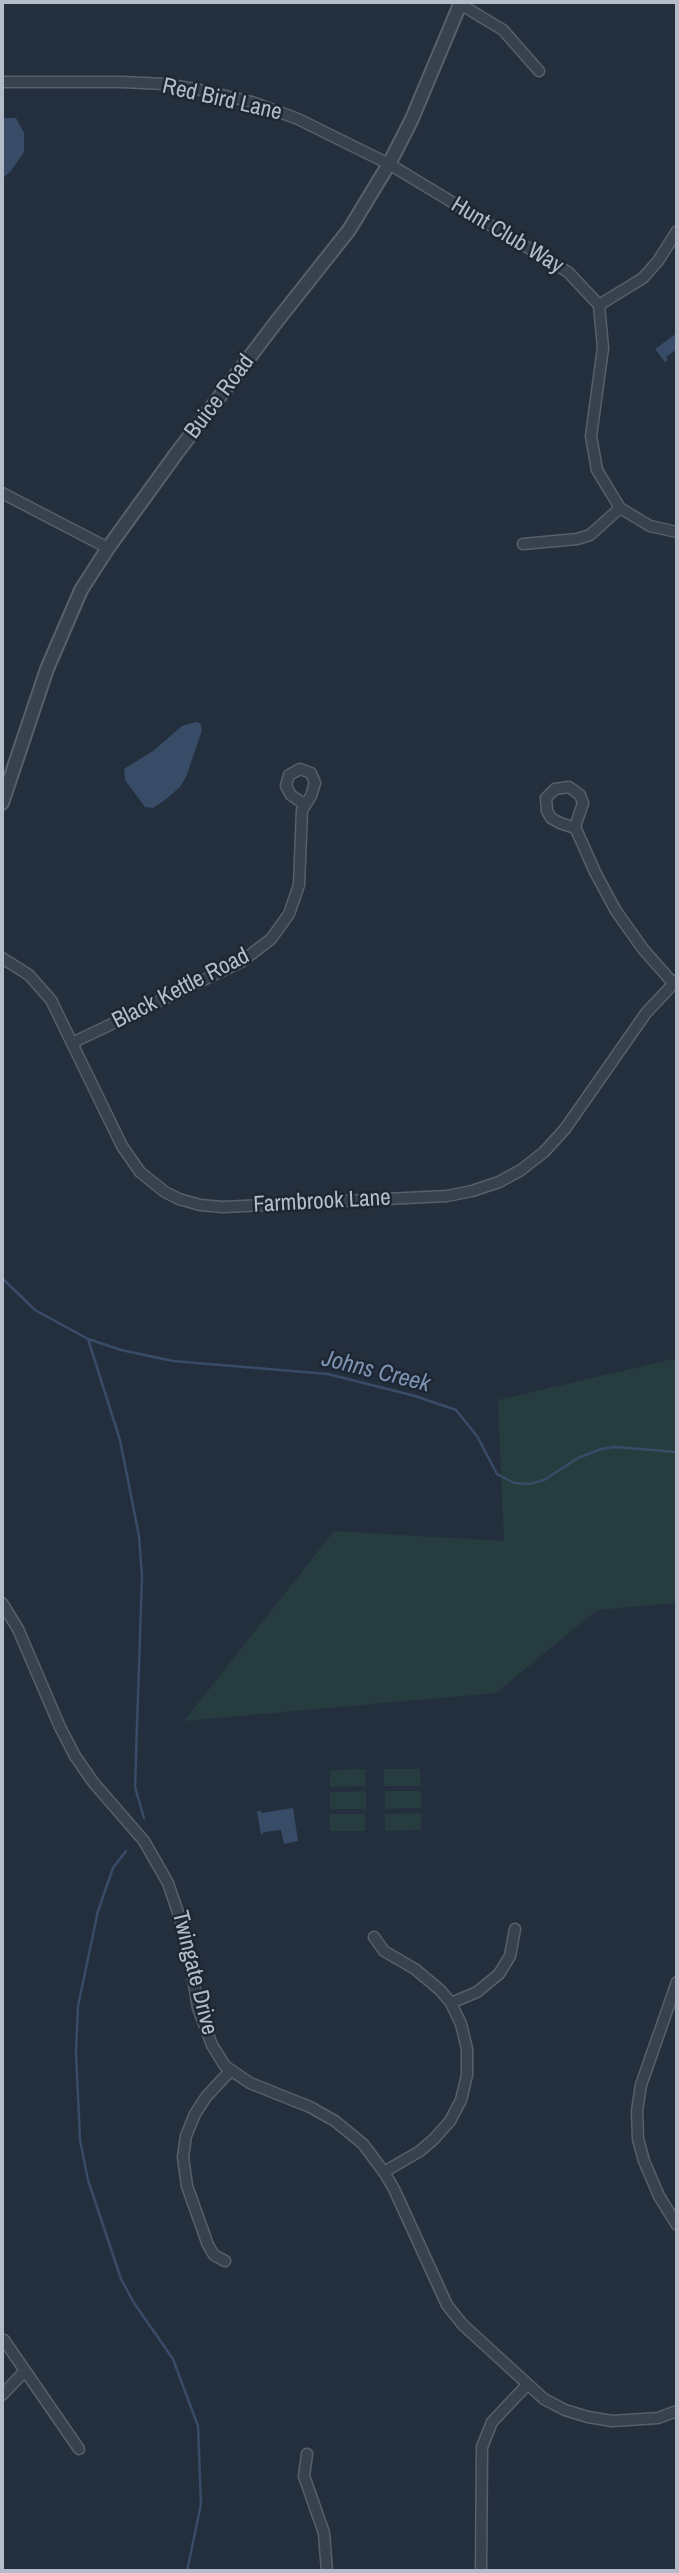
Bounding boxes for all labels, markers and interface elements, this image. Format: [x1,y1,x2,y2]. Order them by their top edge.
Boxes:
street label: Red Bird Lane [160,73,284,127]
street label: Hunt Club Way [446,192,568,280]
street label: Buice Road [179,349,261,445]
street label: Black Kettle Road [108,943,254,1035]
street label: Farmbrook Lane [253,1185,391,1219]
water label: Johns Creek [319,1345,433,1399]
street label: Twingate Drive [165,1908,223,2038]

